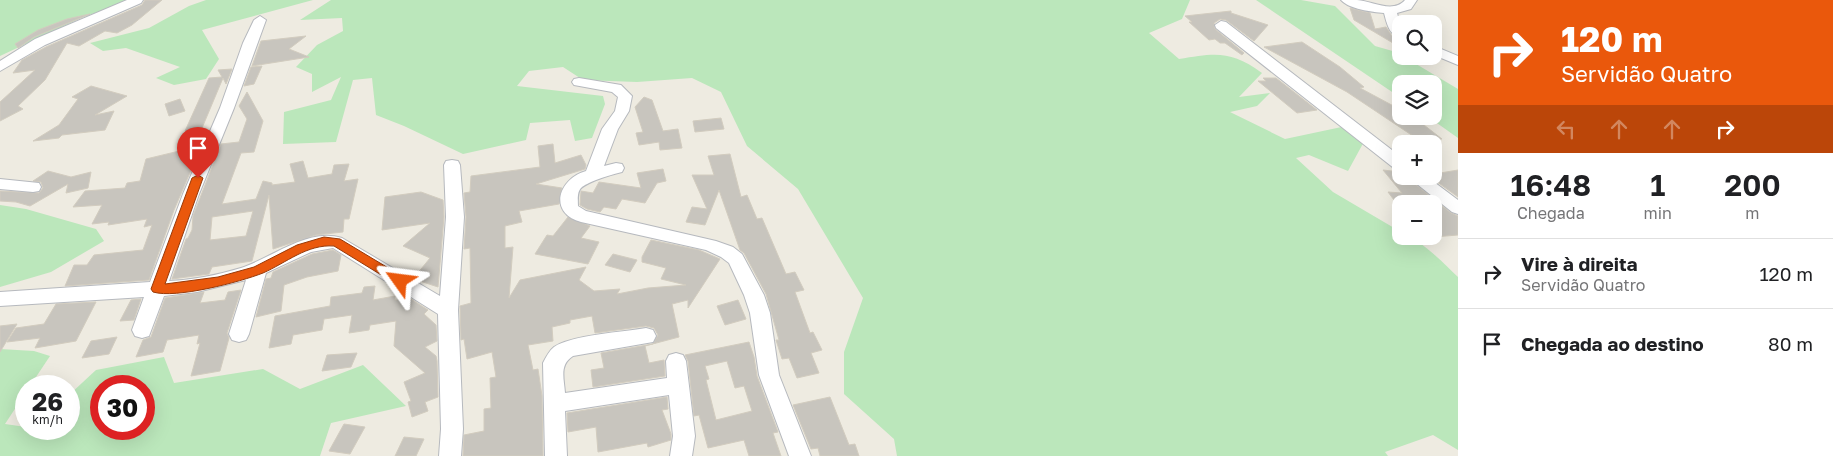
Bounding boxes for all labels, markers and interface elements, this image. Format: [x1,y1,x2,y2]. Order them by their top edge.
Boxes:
map controls [1392,15,1442,245]
button: search [1392,15,1442,65]
text: 120 m [1561,18,1663,60]
icon: right [1478,20,1543,85]
text: Servidão Quatro [1561,60,1732,87]
button: layers [1392,75,1442,125]
icon: left [1552,115,1580,143]
icon: ahead [1605,115,1633,143]
icon: ahead [1658,115,1686,143]
icon: right [1711,115,1739,143]
pin [177,127,219,178]
icon: arrive [184,134,212,162]
button: + [1392,135,1442,185]
text: 16:48 [1510,167,1591,203]
text: 1 [1650,167,1665,203]
text: 200 [1724,167,1781,203]
button: − [1392,195,1442,245]
text: Chegada [1517,203,1585,223]
text: min [1644,203,1672,223]
text: m [1745,203,1760,223]
text: Vire à direita [1521,252,1638,275]
position arrow [373,254,425,306]
icon: right [1478,260,1506,288]
text: 120 m [1759,262,1813,285]
text: Servidão Quatro [1521,275,1645,295]
icon: arrive [1478,330,1506,358]
text: Chegada ao destino [1521,332,1704,355]
text: 80 m [1768,332,1813,355]
speed limit sign: 30 [90,375,155,440]
text: 26 [32,386,63,417]
text: km/h [32,412,63,427]

